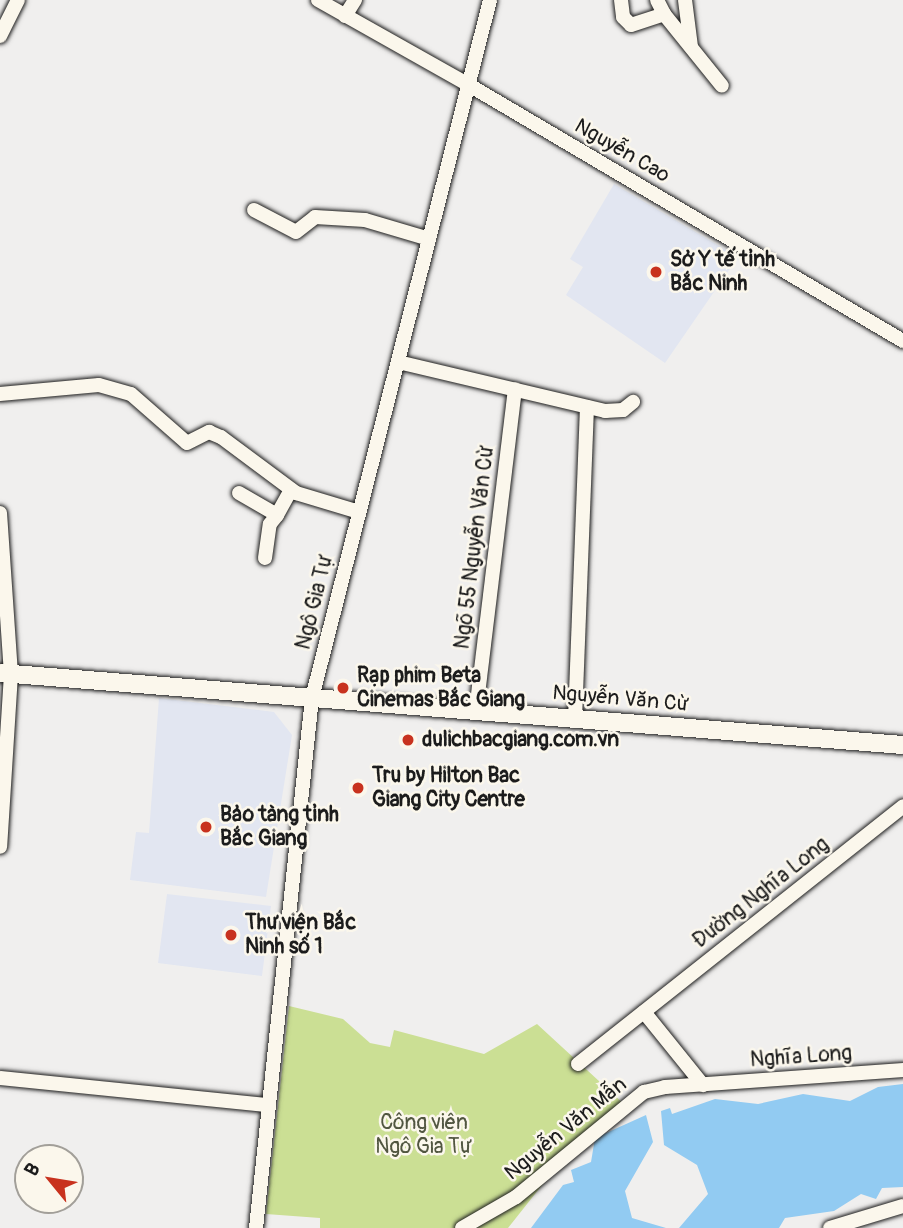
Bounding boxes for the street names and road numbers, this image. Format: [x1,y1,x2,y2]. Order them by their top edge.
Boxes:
street label: Nguyễn Cao [570,114,674,188]
street label: Ngõ 55 Nguyễn Văn Cừ [450,443,500,651]
street label: Ngô Gia Tự [291,552,339,652]
street label: Nguyễn Văn Cừ [551,680,691,718]
street label: Đường Nghĩa Long [688,832,834,954]
street label: Nghĩa Long [749,1041,853,1073]
street label: Nguyễn Văn Mẫn [500,1072,632,1186]

